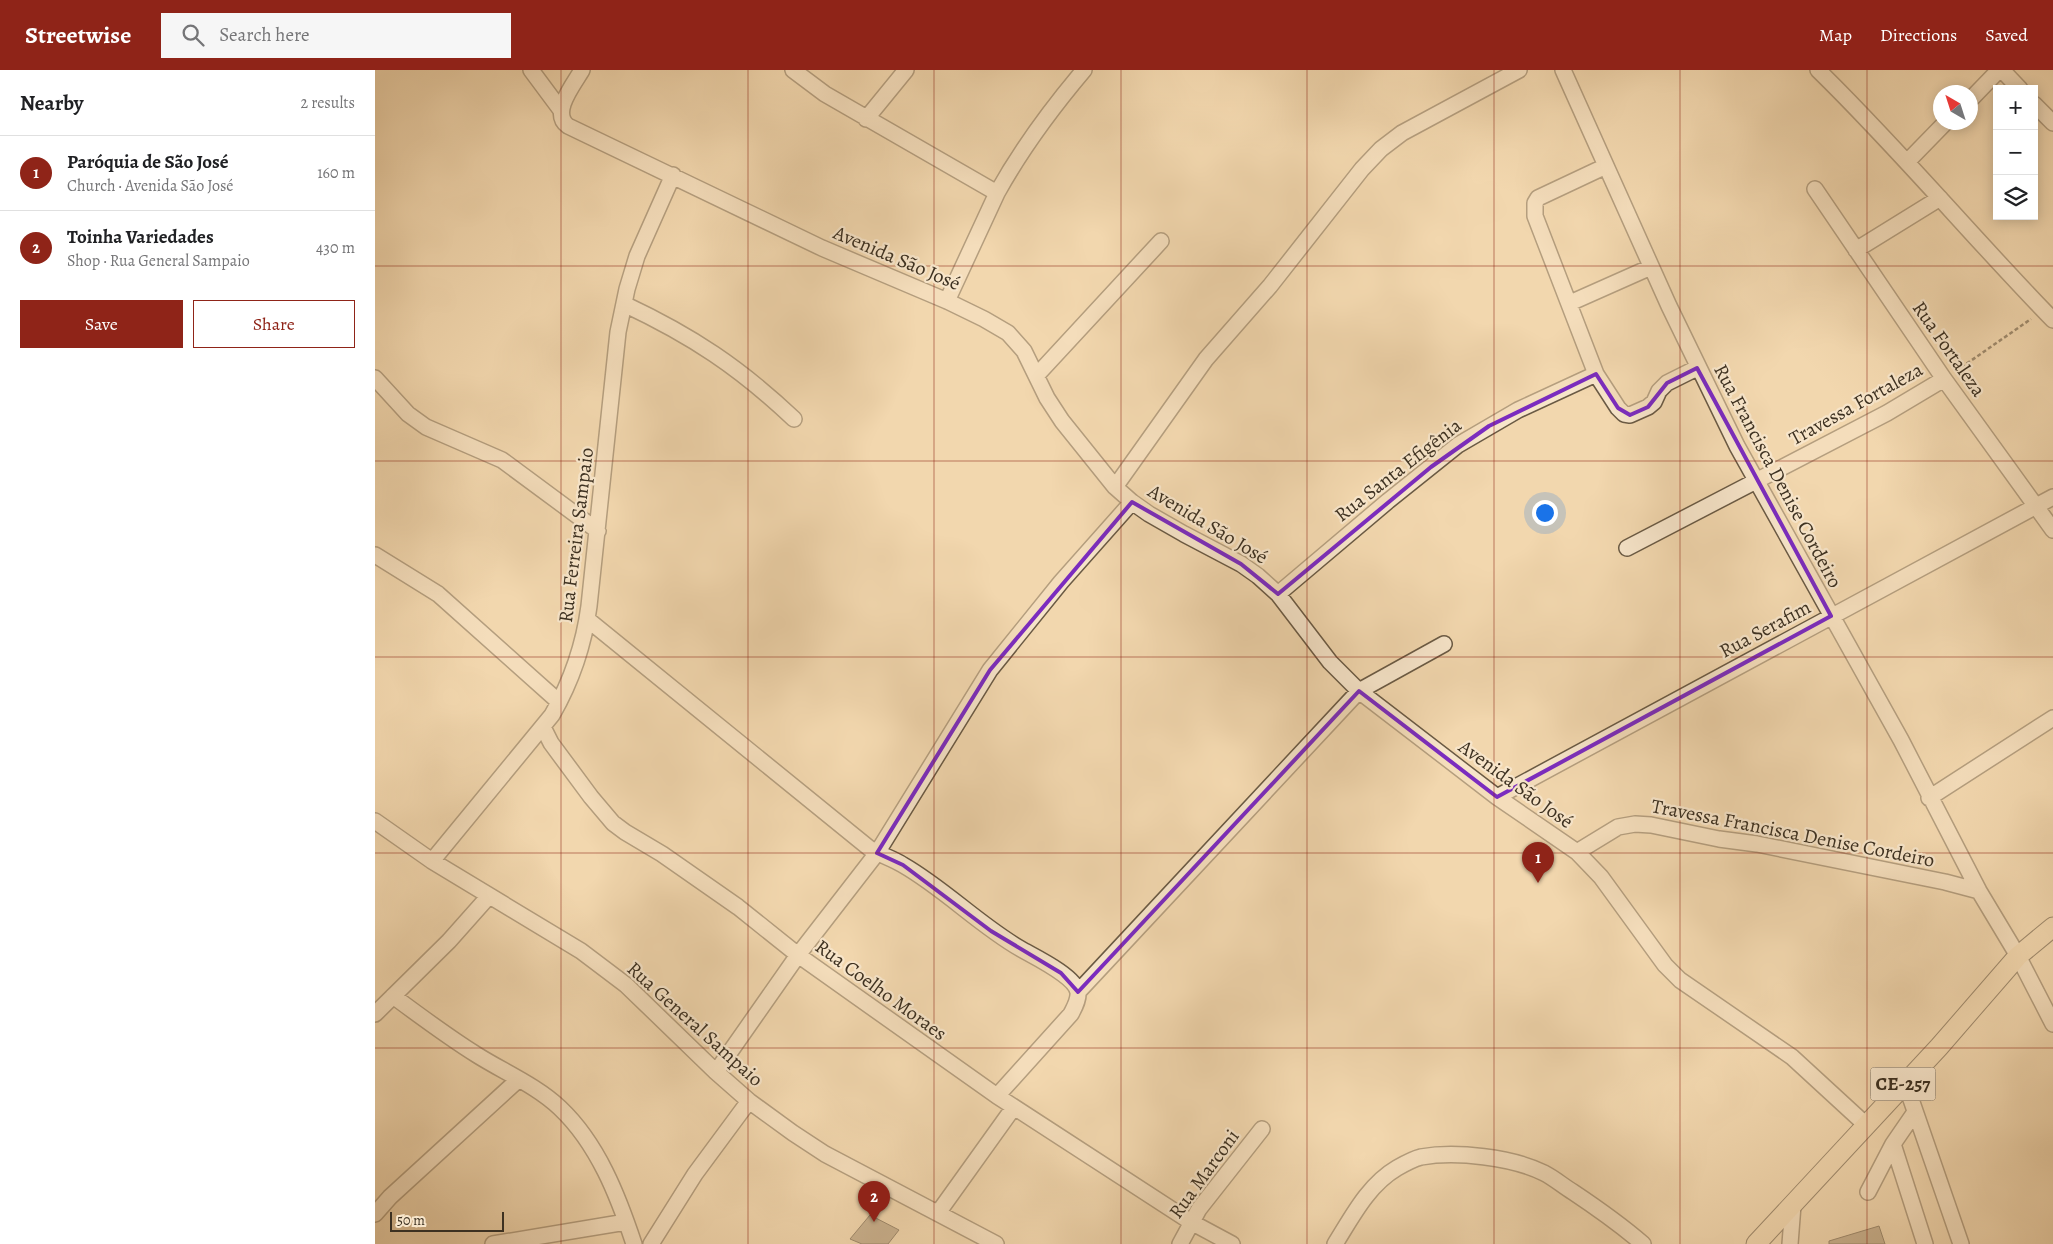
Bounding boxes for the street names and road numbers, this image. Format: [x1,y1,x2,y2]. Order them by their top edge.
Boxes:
street label: Avenida São José [828,219,965,297]
street label: Rua Fortaleza [1906,296,1992,403]
street label: Travessa Fortaleza [1784,356,1928,452]
street label: Rua Francisca Denise Cordeiro [1707,359,1849,593]
street label: Rua Santa Efigênia [1329,411,1468,528]
street label: Rua Ferreira Sampaio [552,446,600,624]
street label: Avenida São José [1142,477,1273,571]
street label: Rua Serafim [1714,593,1816,664]
street label: Avenida São José [1452,733,1579,835]
street label: Travessa Francisca Denise Cordeiro [1649,792,1937,874]
street label: Rua Coelho Moraes [810,933,952,1047]
street label: Rua General Sampaio [621,955,769,1093]
road number: CE-257 [1871,1068,1935,1100]
street label: Rua Marconi [1163,1124,1245,1224]

